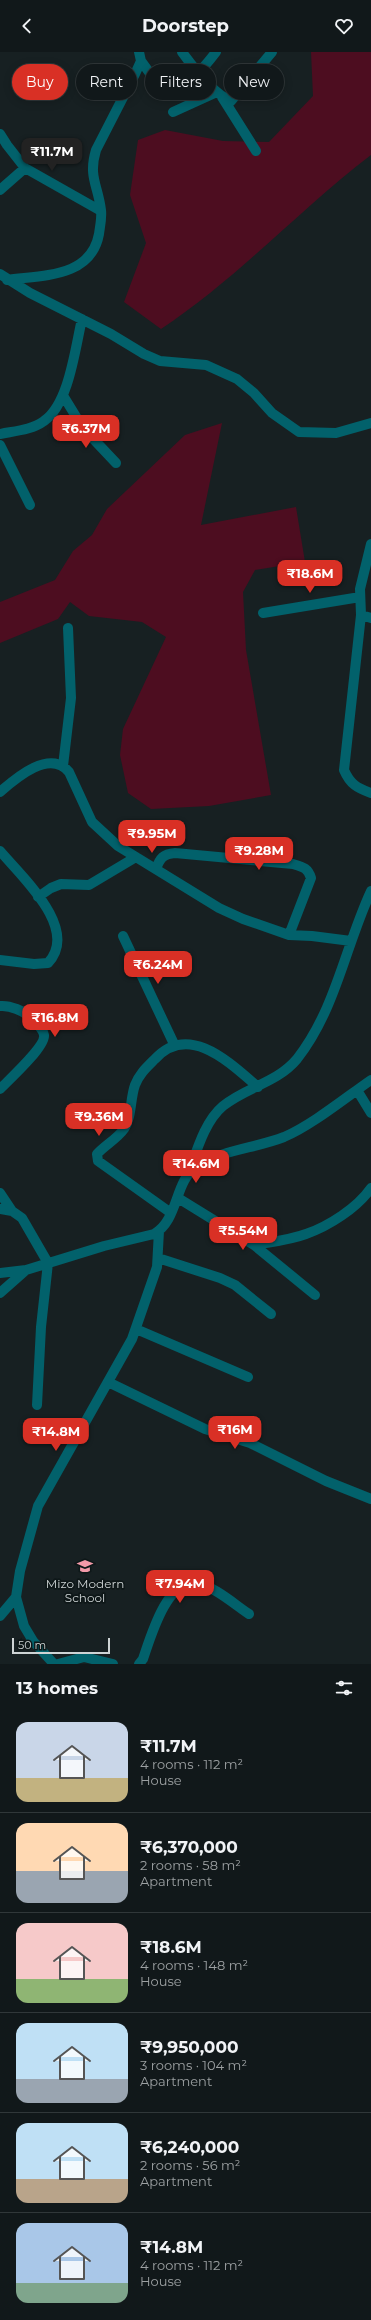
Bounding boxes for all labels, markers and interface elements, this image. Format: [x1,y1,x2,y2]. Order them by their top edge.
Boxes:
icon: back [16,15,38,37]
text: Doorstep [142,15,229,37]
icon: heart [333,15,355,37]
chip: Buy [12,64,68,100]
chip: Rent [76,64,137,100]
chip: Filters [145,64,216,100]
chip: New [224,64,284,100]
pin: ₹11.7M [19,138,85,172]
text: ₹11.7M [30,143,74,159]
pin: ₹6.37M [53,415,119,449]
text: ₹6.37M [61,420,111,436]
pin: ₹18.6M [277,560,343,594]
text: ₹18.6M [286,565,334,581]
pin: ₹9.95M [119,820,185,854]
text: ₹9.95M [127,825,177,841]
pin: ₹9.28M [226,837,292,871]
text: ₹9.28M [234,842,284,858]
pin: ₹6.24M [125,951,191,985]
text: ₹6.24M [133,956,183,972]
pin: ₹16.8M [22,1004,88,1038]
text: ₹16.8M [31,1009,79,1025]
pin: ₹9.36M [66,1103,132,1137]
text: ₹9.36M [74,1108,124,1124]
pin: ₹14.6M [163,1150,229,1184]
text: ₹14.6M [172,1155,220,1171]
pin: ₹5.54M [210,1217,276,1251]
text: ₹5.54M [218,1222,268,1238]
pin: ₹16M [211,1416,259,1450]
pin: ₹14.8M [23,1418,89,1452]
text: ₹16M [217,1421,253,1437]
text: ₹14.8M [32,1423,80,1439]
school or university icon: Mizo Modern School [76,1557,94,1575]
pin: ₹7.94M [147,1570,213,1604]
text: ₹7.94M [155,1575,205,1591]
place label: Mizo Modern School [46,1576,124,1605]
scale bar [12,1636,110,1655]
text: 50 m [18,1638,46,1652]
icon: filters [333,1677,355,1699]
text: 13 homes [16,1678,98,1698]
text: ₹11.7M [140,1736,197,1756]
icon: home [48,1738,96,1786]
text: 4 rooms · 112 m² [140,1756,243,1772]
text: House [140,1772,182,1788]
text: ₹6,370,000 [140,1837,238,1857]
icon: home [48,1839,96,1887]
text: 2 rooms · 58 m² [140,1857,241,1873]
text: Apartment [140,1873,212,1889]
text: ₹18.6M [140,1937,202,1957]
icon: home [48,1939,96,1987]
text: 4 rooms · 148 m² [140,1957,248,1973]
text: House [140,1973,182,1989]
text: ₹9,950,000 [140,2037,239,2057]
icon: home [48,2039,96,2087]
text: 3 rooms · 104 m² [140,2057,247,2073]
text: Apartment [140,2073,212,2089]
text: ₹6,240,000 [140,2137,239,2157]
icon: home [48,2139,96,2187]
text: 2 rooms · 56 m² [140,2157,240,2173]
text: Apartment [140,2173,212,2189]
text: ₹14.8M [140,2237,203,2257]
icon: home [48,2239,96,2287]
text: 4 rooms · 112 m² [140,2257,243,2273]
text: House [140,2273,182,2289]

